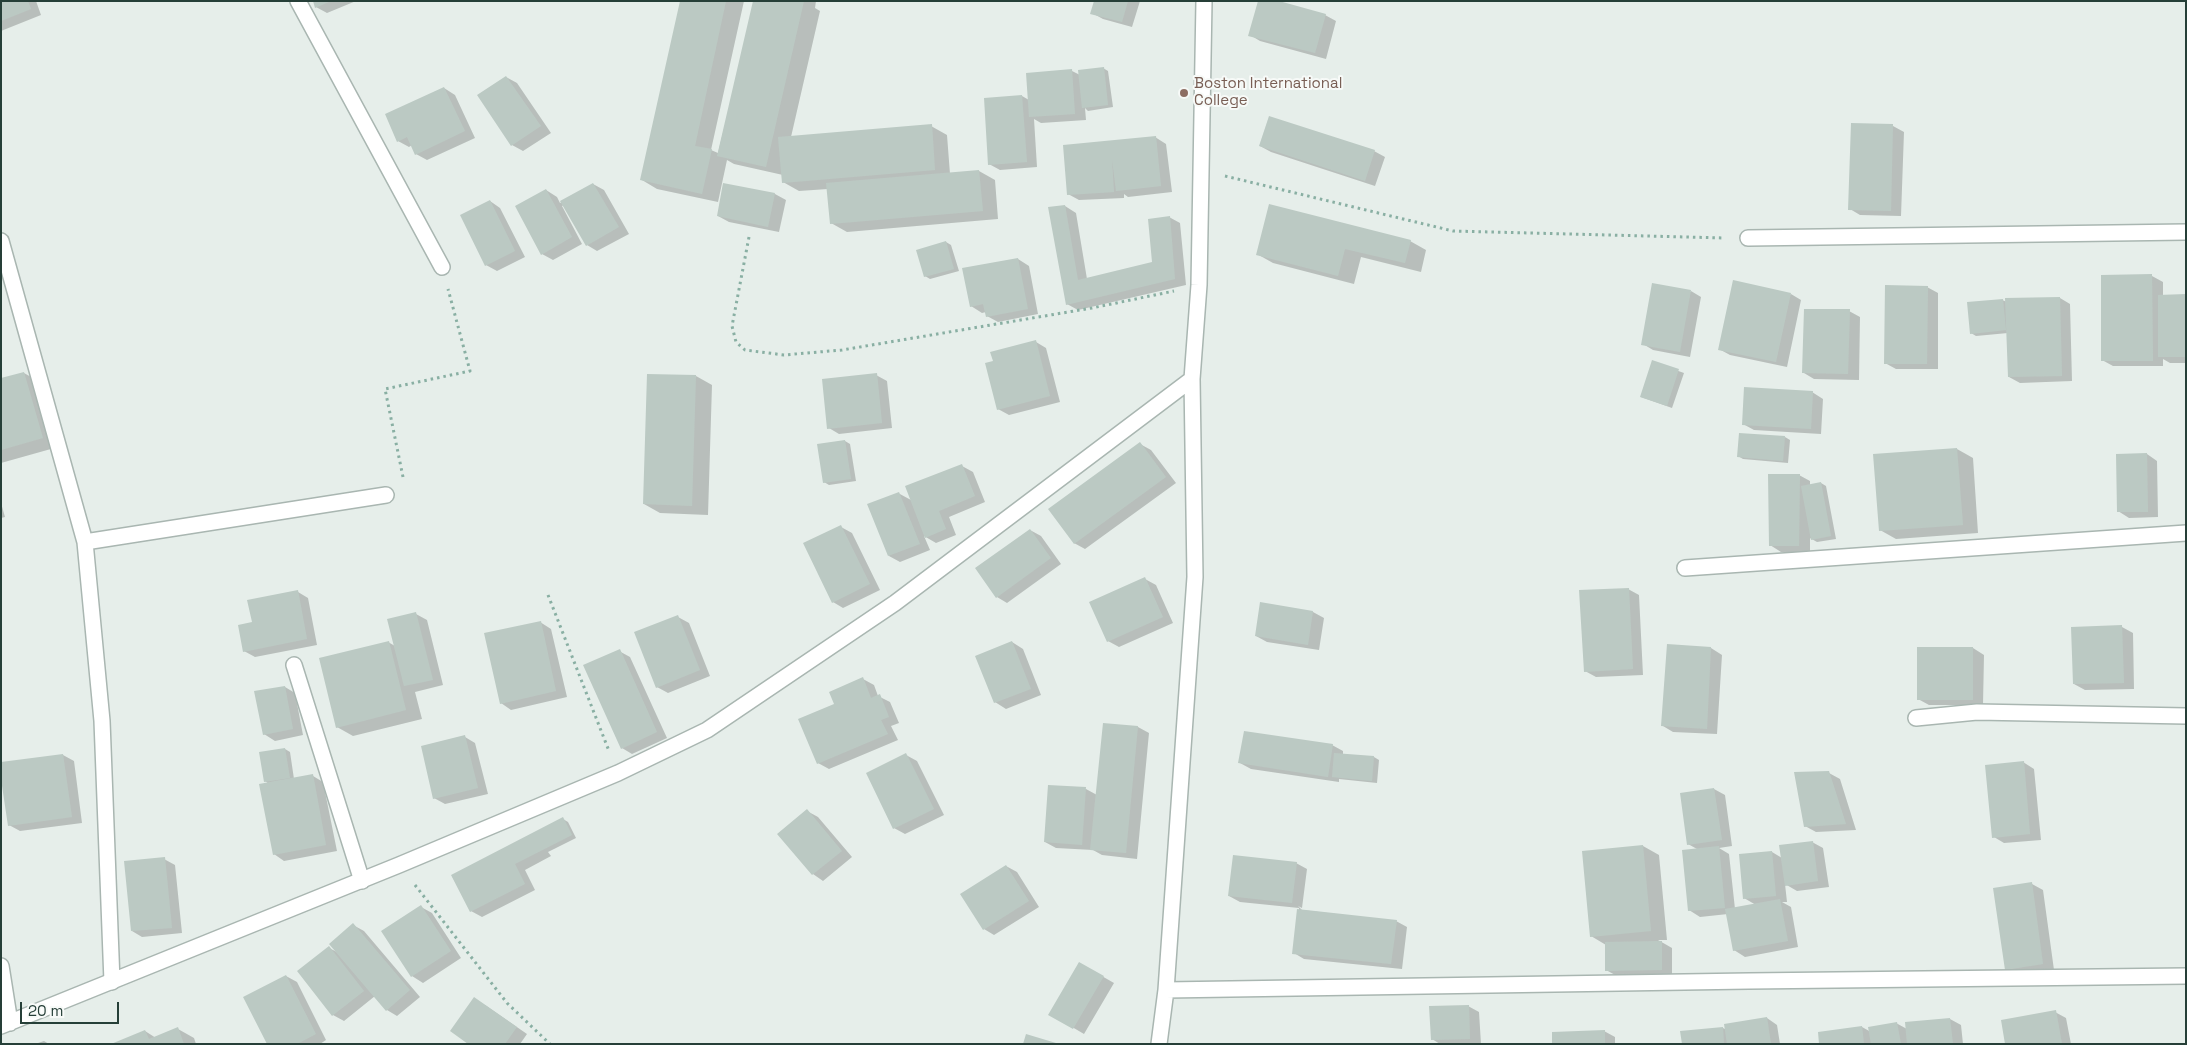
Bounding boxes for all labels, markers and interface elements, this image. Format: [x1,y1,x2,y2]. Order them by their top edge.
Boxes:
place label: Boston International College [1194,75,1342,110]
marker: Boston International College [1178,87,1190,99]
scale bar [22,992,121,1024]
text: 20 m [28,1001,63,1020]

